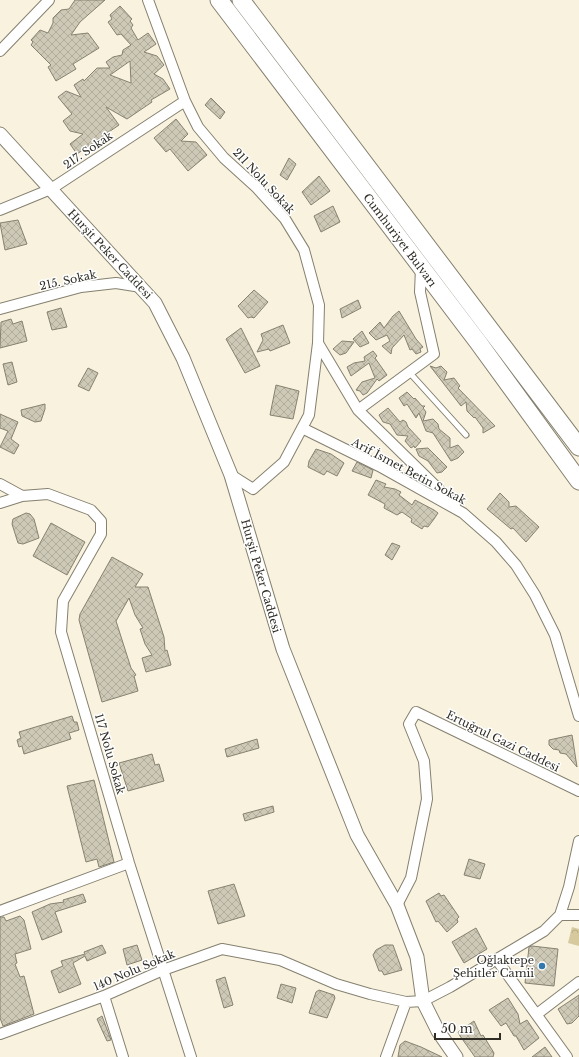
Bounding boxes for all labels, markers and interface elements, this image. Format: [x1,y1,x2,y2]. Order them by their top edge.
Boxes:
street label: 217. Sokak [61,128,116,172]
street label: 211 Nolu Sokak [230,145,298,217]
street label: Cumhuriyet Bulvarı [360,191,440,290]
street label: Hurşit Peker Caddesi [65,206,155,302]
street label: 215. Sokak [38,267,98,293]
street label: Arif İsmet Betin Sokak [349,434,469,507]
street label: Hurşit Peker Caddesi [238,517,284,635]
street label: Ertuğrul Gazi Caddesi [444,707,562,775]
street label: 117 Nolu Sokak [92,712,128,796]
street label: 140 Nolu Sokak [91,946,177,993]
place label: Oğlaktepe Şehitler Camii [453,953,534,980]
marker: Oğlaktepe Şehitler Camii [537,961,547,971]
scale bar [435,1015,500,1041]
text: 50 m [441,1021,473,1036]

